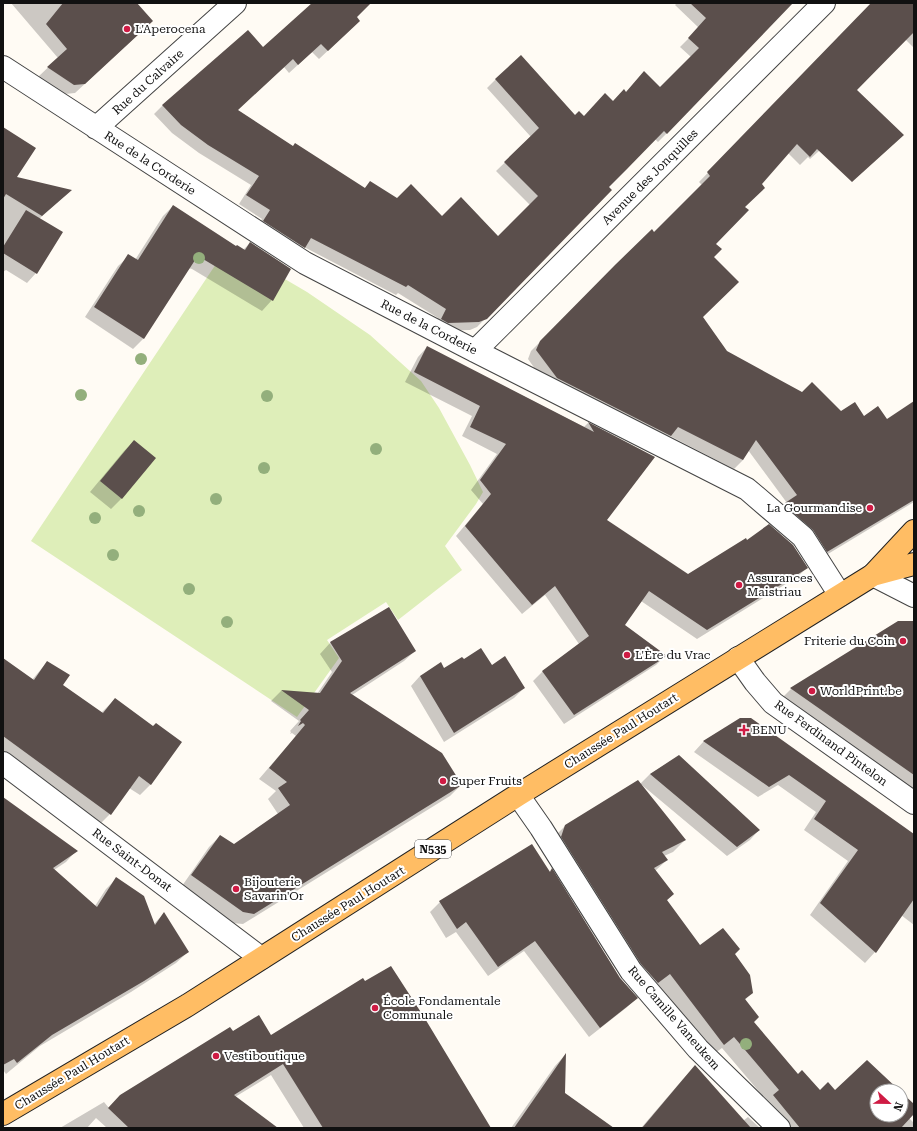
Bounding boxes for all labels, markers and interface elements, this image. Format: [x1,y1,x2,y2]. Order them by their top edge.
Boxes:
place label: L'Aperocena [135,22,206,36]
marker: L'Aperocena [122,24,132,34]
street label: Rue du Calvaire [110,46,187,118]
street label: Avenue des Jonquilles [599,126,701,228]
street label: Rue de la Corderie [102,128,199,198]
street label: Rue de la Corderie [378,297,480,358]
place label: La Gourmandise [767,501,862,515]
marker: La Gourmandise [865,503,875,513]
place label: Assurances Maistriau [747,571,813,599]
marker: Assurances Maistriau [734,580,744,590]
place label: Friterie du Coin [804,634,895,648]
marker: Friterie du Coin [898,636,908,646]
place label: L'Ère du Vrac [635,648,711,662]
marker: L'Ère du Vrac [622,650,632,660]
place label: WorldPrint.be [820,684,902,698]
marker: WorldPrint.be [807,686,817,696]
street label: Chaussée Paul Houtart [562,690,681,772]
street label: Rue Ferdinand Pintelon [772,697,891,789]
place label: BENU [752,723,787,737]
marker: BENU [739,725,749,735]
place label: Super Fruits [451,774,522,788]
marker: Super Fruits [438,776,448,786]
street label: Rue Saint-Donat [89,826,175,895]
road number: N535 [415,840,451,858]
street label: Chaussée Paul Houtart [289,863,408,945]
place label: Bijouterie Savarin'Or [244,875,304,903]
marker: Bijouterie Savarin'Or [231,884,241,894]
street label: Rue Camille Vaneukem [625,963,723,1073]
place label: École Fondamentale Communale [383,994,501,1022]
marker: École Fondamentale Communale [370,1003,380,1013]
street label: Chaussée Paul Houtart [12,1033,132,1113]
place label: Vestiboutique [224,1049,305,1063]
marker: Vestiboutique [211,1051,221,1061]
north arrow [869,1083,909,1123]
text: N [890,1100,905,1113]

